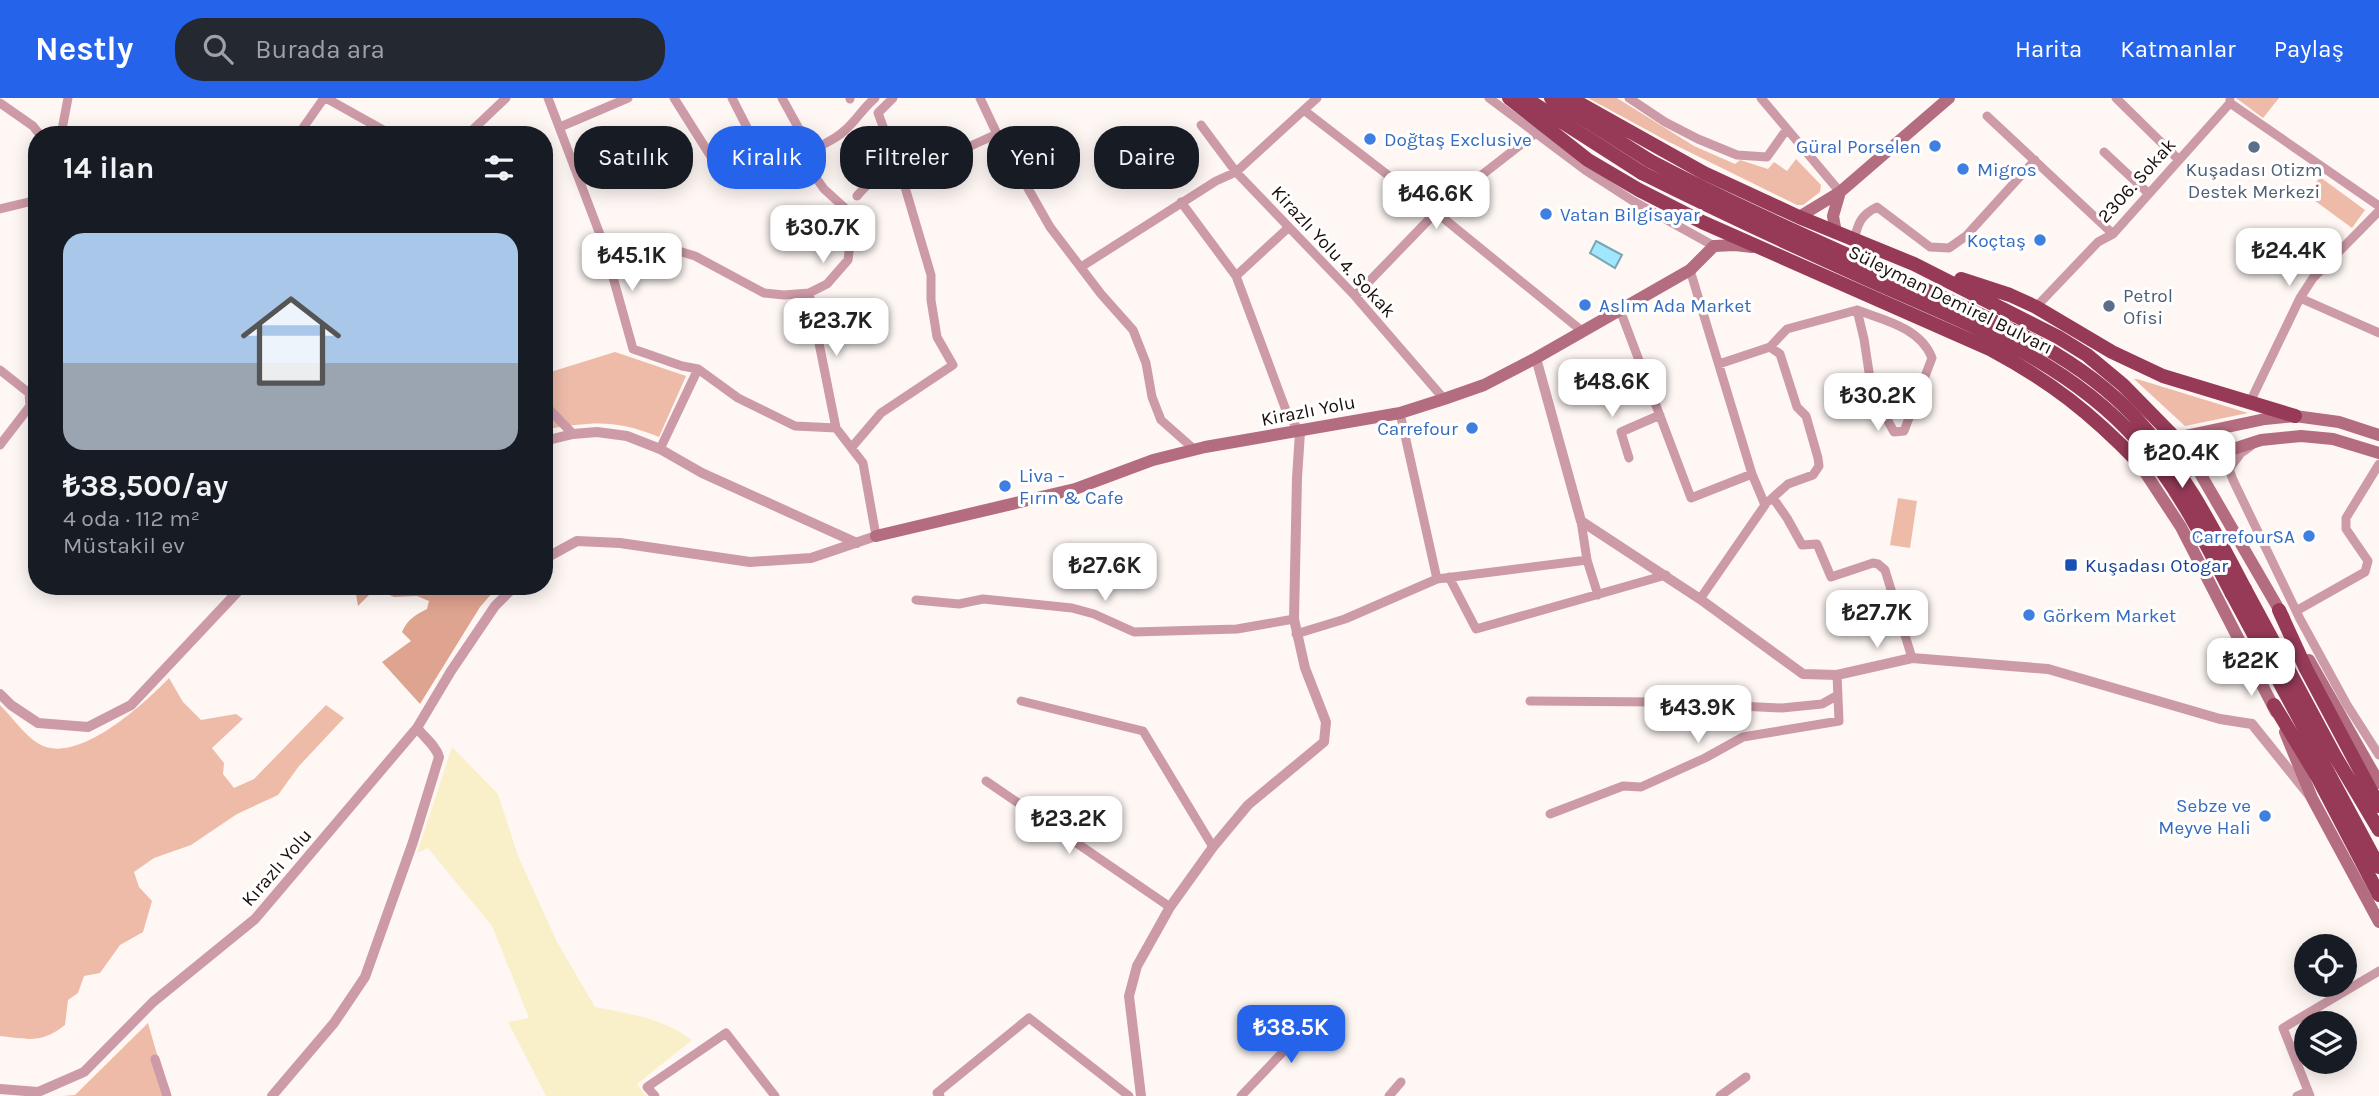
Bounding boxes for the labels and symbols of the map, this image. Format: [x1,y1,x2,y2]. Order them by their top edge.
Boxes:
place label: Doğtaş Exclusive [1384,129,1532,151]
marker: Doğtaş Exclusive [1362,131,1378,147]
street label: 2306. Sokak [2093,134,2181,227]
place label: Güral Porselen [1796,136,1921,158]
marker: Güral Porselen [1927,138,1943,154]
marker: Kuşadası Otizm Destek Merkezi [2246,139,2262,155]
place label: Migros [1977,159,2037,181]
place label: Kuşadası Otizm Destek Merkezi [2185,159,2323,203]
marker: Migros [1955,161,1971,177]
pin: ₺46.6K [1379,172,1493,231]
street label: Kirazlı Yolu 4. Sokak [1266,181,1400,322]
place label: Vatan Bilgisayar [1560,204,1700,226]
pin: ₺30.7K [766,206,880,265]
marker: Vatan Bilgisayar [1538,206,1554,222]
pin: ₺24.4K [2232,228,2346,288]
place label: Koçtaş [1967,230,2026,252]
marker: Koçtaş [2032,232,2048,248]
pin: ₺45.1K [575,234,689,293]
street label: Süleyman Demirel Bulvarı [1845,241,2056,359]
place label: Petrol Ofisi [2123,285,2173,329]
place label: Aslım Ada Market [1599,295,1751,317]
marker: Aslım Ada Market [1577,297,1593,313]
marker: Petrol Ofisi [2101,298,2117,314]
pin: ₺23.7K [779,299,893,358]
pin: ₺48.6K [1555,360,1669,419]
pin: ₺30.2K [1821,374,1935,433]
street label: Kirazlı Yolu [1259,391,1357,431]
place label: Carrefour [1377,418,1458,440]
marker: Carrefour [1464,420,1480,436]
pin: ₺20.4K [2125,430,2239,490]
place label: Liva - Fırın & Cafe [1019,465,1123,509]
marker: Liva - Fırın & Cafe [997,478,1013,494]
place label: CarrefourSA [2192,526,2295,548]
marker: CarrefourSA [2301,528,2317,544]
pin: ₺27.6K [1048,544,1162,603]
place label: Kuşadası Otogar [2085,555,2228,577]
marker: Kuşadası Otogar [2063,557,2079,573]
pin: ₺27.7K [1820,590,1934,650]
place label: Görkem Market [2043,605,2176,627]
marker: Görkem Market [2021,607,2037,623]
pin: ₺22K [2210,638,2292,698]
pin: ₺43.9K [1641,686,1755,745]
place label: Sebze ve Meyve Hali [2158,795,2251,839]
pin: ₺23.2K [1012,796,1126,856]
marker: Sebze ve Meyve Hali [2257,808,2273,824]
street label: Kırazlı Yolu [237,824,316,911]
pin: ₺38.5K [1234,1006,1348,1065]

